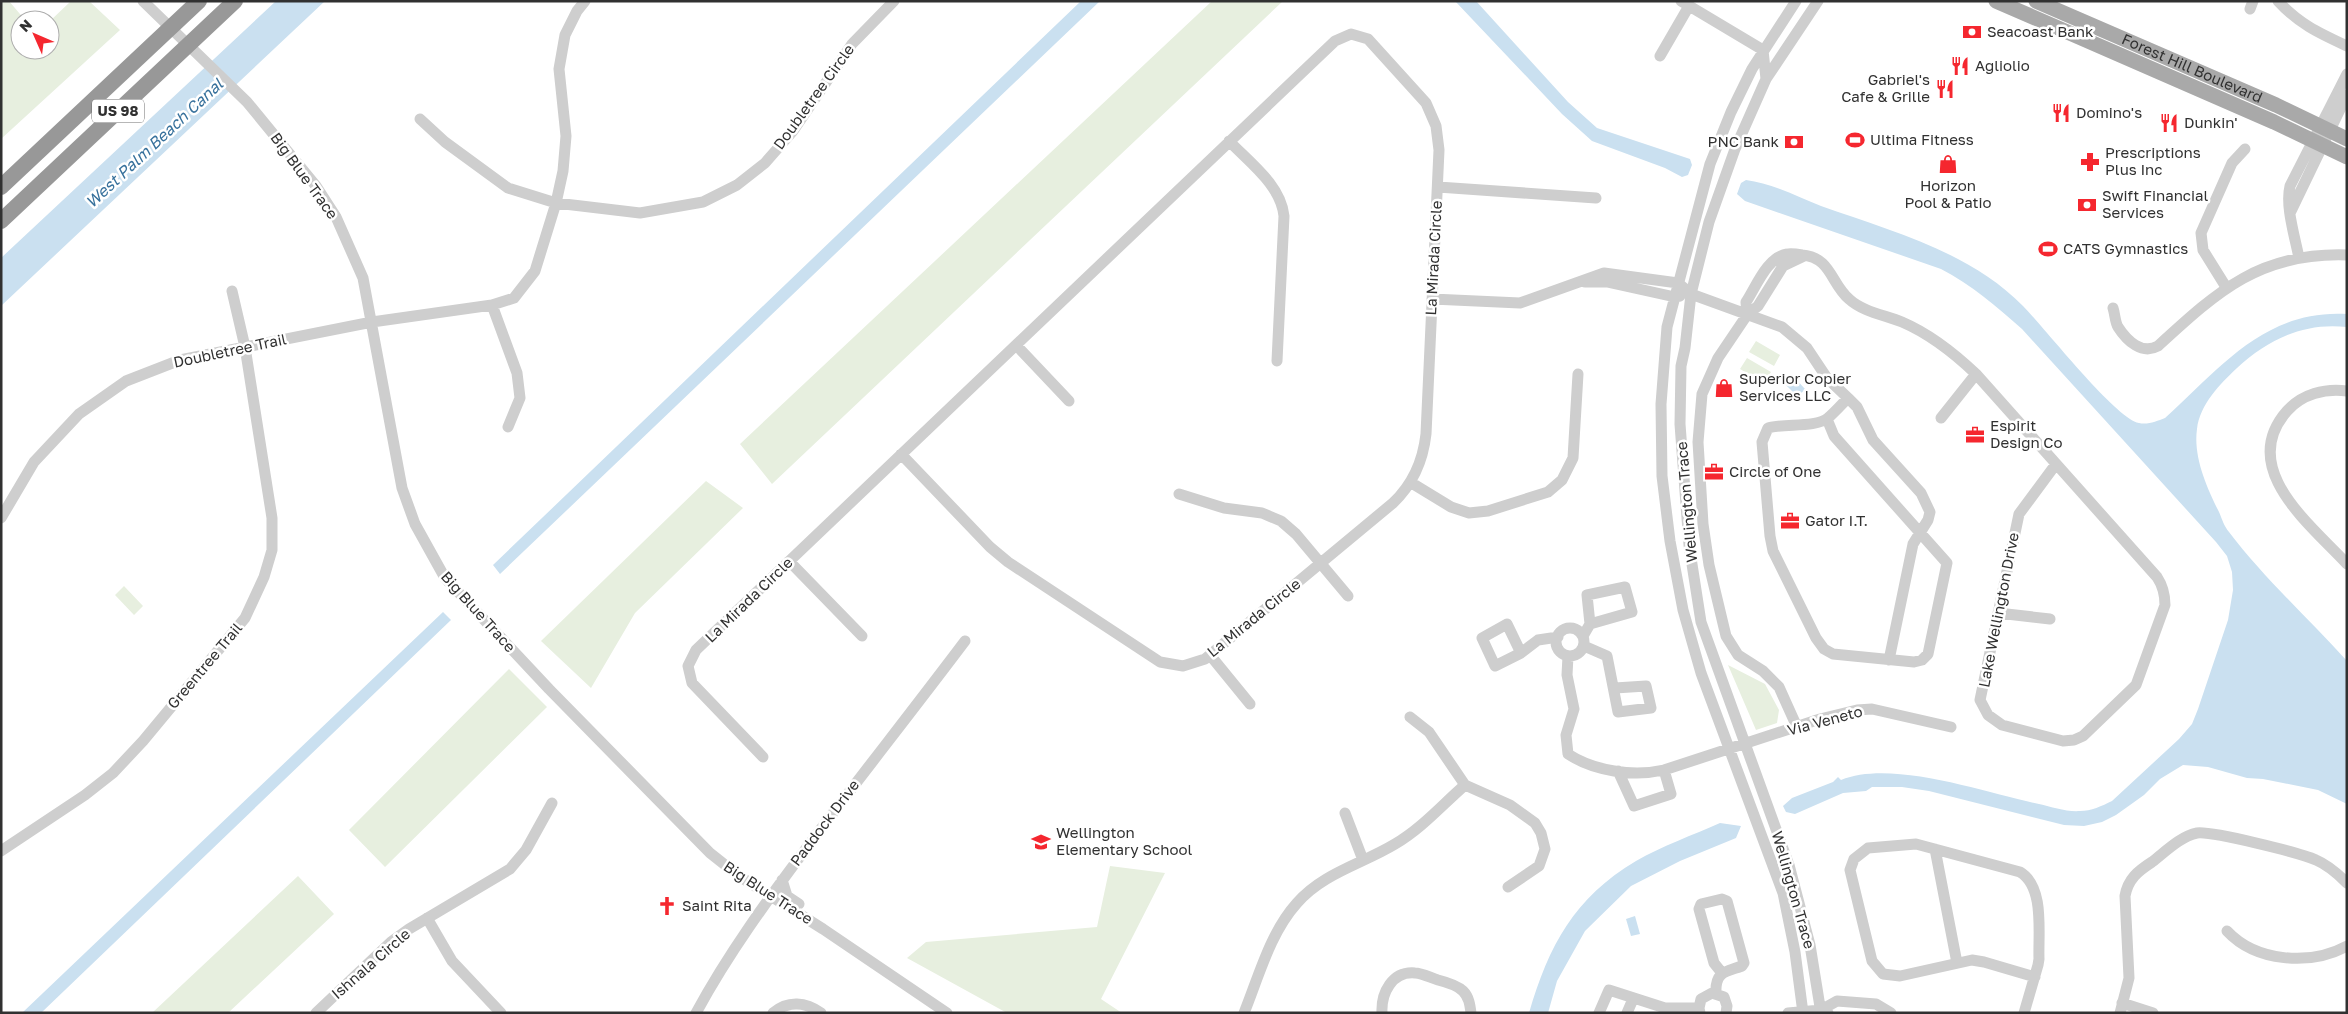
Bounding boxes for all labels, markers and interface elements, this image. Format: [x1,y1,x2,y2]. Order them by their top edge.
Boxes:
north arrow [10,10,60,60]
text: N [16,16,35,35]
bank icon: Seacoast Bank [1961,21,1983,43]
place label: Seacoast Bank [1987,22,2094,40]
street label: Forest Hill Boulevard [2119,29,2265,106]
street label: Doubletree Circle [769,40,858,152]
restaurant icon: Agliolio [1949,55,1971,77]
place label: Agliolio [1975,56,2030,74]
place label: Gabriel's Cafe & Grille [1841,70,1930,105]
water label: West Palm Beach Canal [81,73,228,212]
restaurant icon: Gabriel's Cafe & Grille [1934,78,1956,100]
road number: US 98 [92,100,144,122]
restaurant icon: Domino's [2050,102,2072,124]
place label: Domino's [2076,103,2142,121]
restaurant icon: Dunkin' [2158,112,2180,134]
place label: Dunkin' [2184,113,2238,131]
street label: Big Blue Trace [267,129,342,222]
sports icon: Ultima Fitness [1844,129,1866,151]
place label: Ultima Fitness [1870,130,1974,148]
bank icon: PNC Bank [1783,131,1805,153]
place label: PNC Bank [1708,132,1780,150]
place label: Prescriptions Plus Inc [2105,143,2201,178]
pharmacy icon: Prescriptions Plus Inc [2079,151,2101,173]
shop icon: Horizon Pool & Patio [1937,153,1959,175]
place label: Horizon Pool & Patio [1904,176,1992,211]
place label: Swift Financial Services [2102,186,2209,221]
bank icon: Swift Financial Services [2076,194,2098,216]
street label: La Mirada Circle [1421,200,1445,316]
sports icon: CATS Gymnastics [2037,238,2059,260]
place label: CATS Gymnastics [2063,239,2188,257]
street label: Doubletree Trail [172,329,288,371]
place label: Superior Copier Services LLC [1739,369,1851,404]
shop icon: Superior Copier Services LLC [1713,377,1735,399]
place label: Espirit Design Co [1990,416,2063,451]
office icon: Espirit Design Co [1964,424,1986,446]
street label: Wellington Trace [1672,440,1700,563]
office icon: Circle of One [1703,461,1725,483]
place label: Circle of One [1729,462,1822,480]
office icon: Gator I.T. [1779,510,1801,532]
place label: Gator I.T. [1805,511,1868,529]
street label: Lake Wellington Drive [1974,530,2022,689]
street label: La Mirada Circle [701,553,796,646]
street label: Big Blue Trace [438,567,520,656]
street label: La Mirada Circle [1203,574,1304,660]
street label: Greentree Trail [163,619,245,712]
street label: Via Veneto [1785,701,1864,739]
street label: Paddock Drive [786,776,863,869]
place label: Wellington Elementary School [1056,823,1192,858]
street label: Wellington Trace [1769,829,1819,951]
school or university icon: Wellington Elementary School [1030,831,1052,853]
street label: Big Blue Trace [721,857,817,928]
church icon: Saint Rita [656,895,678,917]
place label: Saint Rita [682,896,752,914]
street label: Ishnala Circle [327,924,413,1002]

